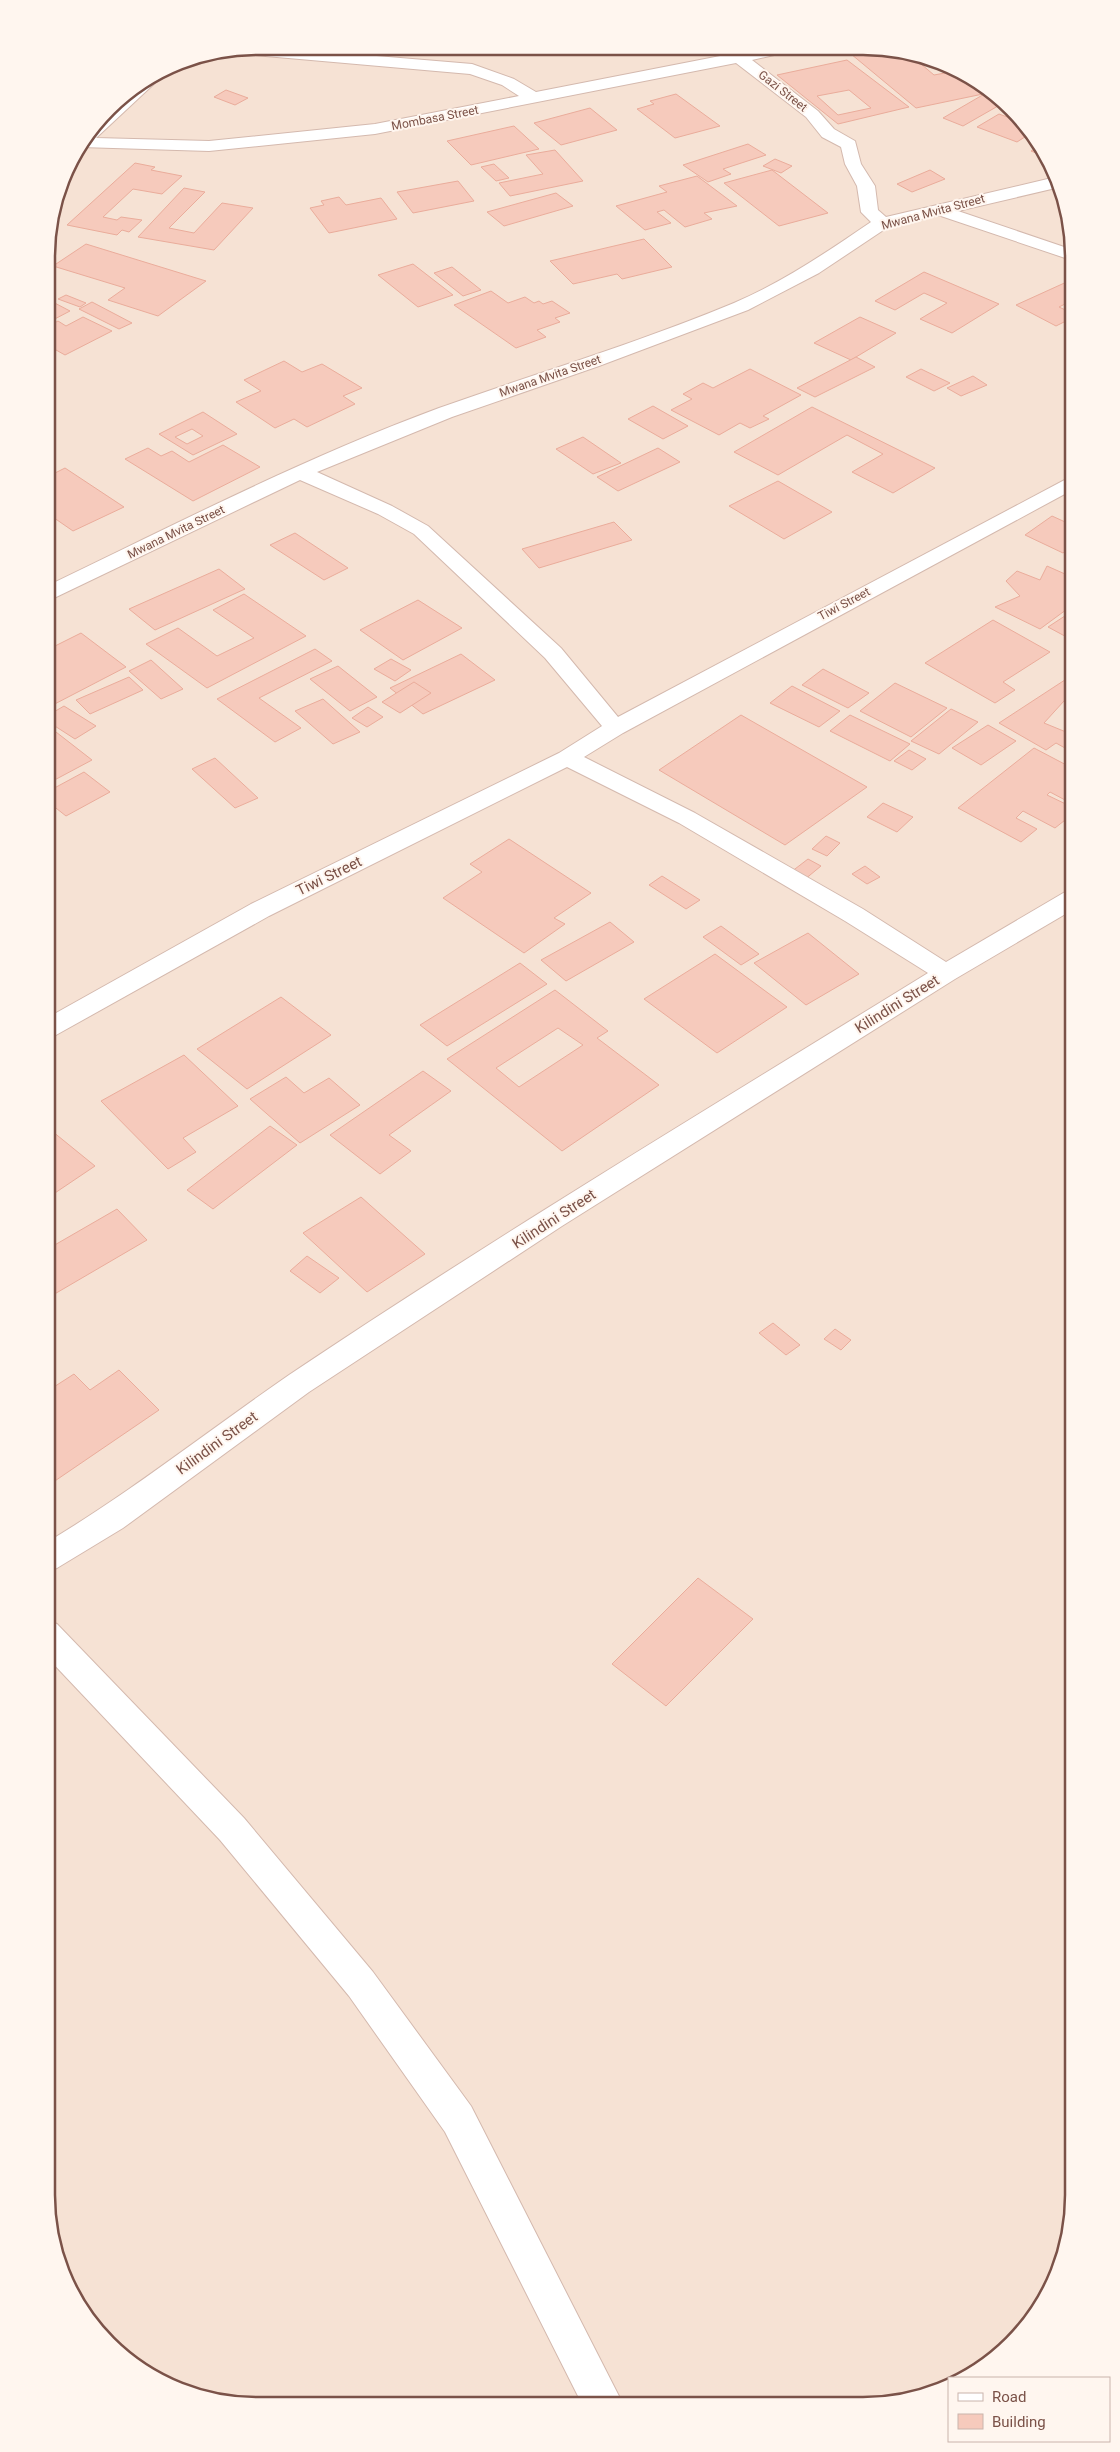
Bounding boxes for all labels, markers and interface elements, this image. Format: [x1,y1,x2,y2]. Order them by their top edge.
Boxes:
street label: Gazi Street [756,68,810,114]
street label: Mombasa Street [390,103,480,133]
street label: Mwana Mvita Street [880,191,986,233]
street label: Mwana Mvita Street [497,352,603,400]
street label: Mwana Mvita Street [125,502,227,562]
street label: Tiwi Street [816,584,872,623]
street label: Tiwi Street [293,852,365,900]
street label: Kilindini Street [852,971,943,1037]
street label: Kilindini Street [509,1185,599,1253]
street label: Kilindini Street [173,1407,261,1478]
legend [948,2377,1110,2442]
text: Road [992,2388,1026,2406]
text: Building [992,2413,1046,2431]

